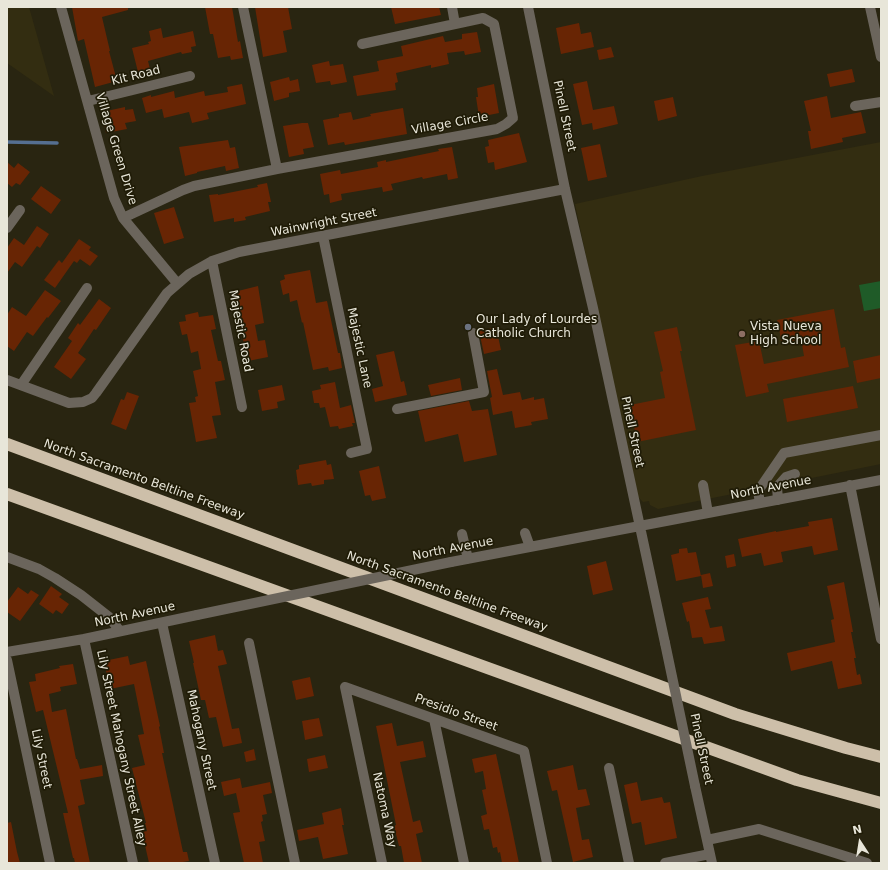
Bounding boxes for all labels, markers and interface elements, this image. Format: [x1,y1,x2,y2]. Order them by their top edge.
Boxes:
street label: Kit Road [110,63,162,89]
street label: Pinell Street [549,79,579,153]
street label: Village Green Drive [92,91,140,207]
street label: Village Circle [410,110,490,138]
street label: Wainwright Street [270,206,378,240]
street label: Majestic Road [225,289,255,373]
street label: Majestic Lane [343,306,375,390]
place label: Our Lady of Lourdes Catholic Church [476,313,597,341]
place label: Vista Nueva High School [750,320,822,348]
marker: Our Lady of Lourdes Catholic Church [463,322,473,332]
marker: Vista Nueva High School [737,329,747,339]
street label: Pinell Street [617,395,647,469]
street label: North Sacramento Beltline Freeway [42,437,246,523]
street label: North Avenue [729,473,813,503]
street label: North Avenue [411,534,495,564]
street label: North Sacramento Beltline Freeway [345,549,549,635]
street label: North Avenue [93,599,177,631]
street label: Lily Street Mahogany Street Alley [93,649,149,847]
street label: Mahogany Street [183,688,219,792]
street label: Presidio Street [413,691,499,735]
street label: Pinell Street [686,712,716,786]
street label: Lily Street [28,728,54,790]
street label: Natoma Way [369,771,399,849]
north arrow [840,822,880,862]
text: N [852,822,863,837]

